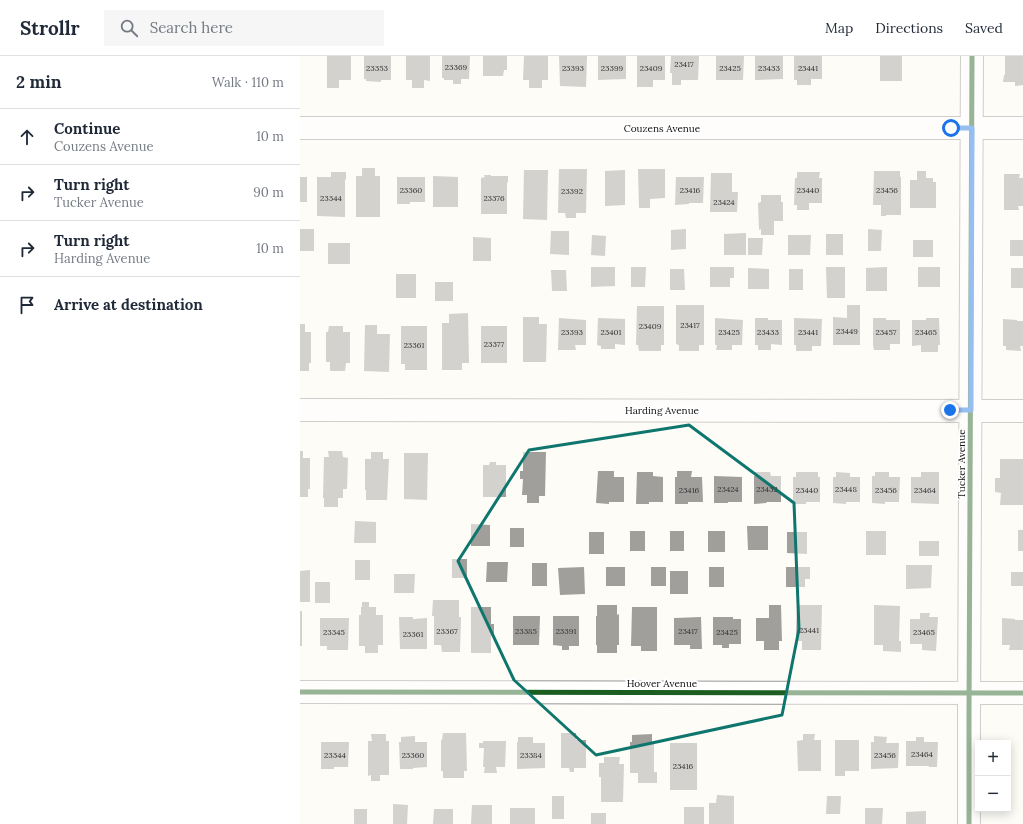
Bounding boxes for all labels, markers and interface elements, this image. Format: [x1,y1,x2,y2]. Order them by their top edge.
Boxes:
search box [104,10,384,46]
text: Strollr [20,16,80,40]
icon: search [118,17,140,39]
text: Search here [150,18,233,37]
text: Map [825,19,853,37]
text: Directions [875,19,943,37]
text: Saved [965,19,1003,37]
house number: 23417 [674,59,694,69]
house number: 23369 [445,62,468,72]
house number: 23353 [366,63,388,73]
house number: 23393 [562,63,585,73]
house number: 23399 [601,63,624,73]
house number: 23409 [640,63,663,73]
house number: 23425 [719,63,741,73]
house number: 23433 [758,63,780,73]
house number: 23441 [798,63,818,73]
text: 2 min [16,71,62,93]
text: Walk · 110 m [212,74,284,91]
text: Continue [54,119,120,138]
route start [942,119,960,137]
street label: Couzens Avenue [624,122,701,135]
icon: ahead [16,126,38,148]
text: 10 m [256,128,284,145]
text: Couzens Avenue [54,138,154,155]
text: Turn right [54,175,130,194]
icon: right [16,182,38,204]
text: 90 m [253,184,284,201]
house number: 23360 [400,185,422,195]
house number: 23416 [680,185,701,195]
house number: 23440 [797,185,819,195]
house number: 23456 [876,185,898,195]
house number: 23392 [561,186,583,196]
house number: 23344 [320,193,343,203]
house number: 23376 [483,193,505,203]
text: Tucker Avenue [54,194,144,211]
house number: 23424 [713,197,735,207]
text: Turn right [54,231,130,250]
icon: right [16,238,38,260]
text: 10 m [256,240,284,257]
text: Harding Avenue [54,250,150,267]
icon: arrive [16,294,38,316]
text: Arrive at destination [54,295,203,314]
house number: 23417 [680,320,700,330]
house number: 23409 [639,321,662,331]
house number: 23449 [836,326,858,336]
house number: 23393 [561,327,584,337]
house number: 23401 [601,327,622,337]
house number: 23425 [718,327,740,337]
house number: 23433 [757,327,779,337]
house number: 23441 [798,327,818,337]
house number: 23457 [875,327,897,337]
house number: 23465 [915,327,937,337]
house number: 23377 [484,339,504,349]
house number: 23361 [404,340,424,350]
route end [941,401,959,419]
street label: Harding Avenue [625,404,700,417]
street label: Tucker Avenue [955,429,968,499]
house number: 23424 [717,484,739,494]
house number: 23432 [756,484,778,494]
house number: 23448 [835,484,857,494]
house number: 23416 [679,485,700,495]
house number: 23440 [796,485,818,495]
house number: 23456 [875,485,897,495]
house number: 23464 [914,485,937,495]
house number: 23441 [799,625,819,635]
house number: 23367 [436,626,458,636]
house number: 23385 [515,626,537,636]
house number: 23391 [556,626,576,636]
house number: 23417 [678,626,698,636]
house number: 23345 [323,627,345,637]
house number: 23425 [716,627,738,637]
house number: 23465 [913,627,935,637]
house number: 23361 [403,629,423,639]
street label: Hoover Avenue [627,677,698,690]
map controls [975,740,1011,812]
button: + [975,740,1011,776]
house number: 23464 [911,749,934,759]
house number: 23344 [324,750,347,760]
house number: 23360 [402,750,424,760]
house number: 23384 [520,750,543,760]
house number: 23456 [874,750,896,760]
house number: 23416 [673,761,694,771]
button: − [975,776,1011,812]

